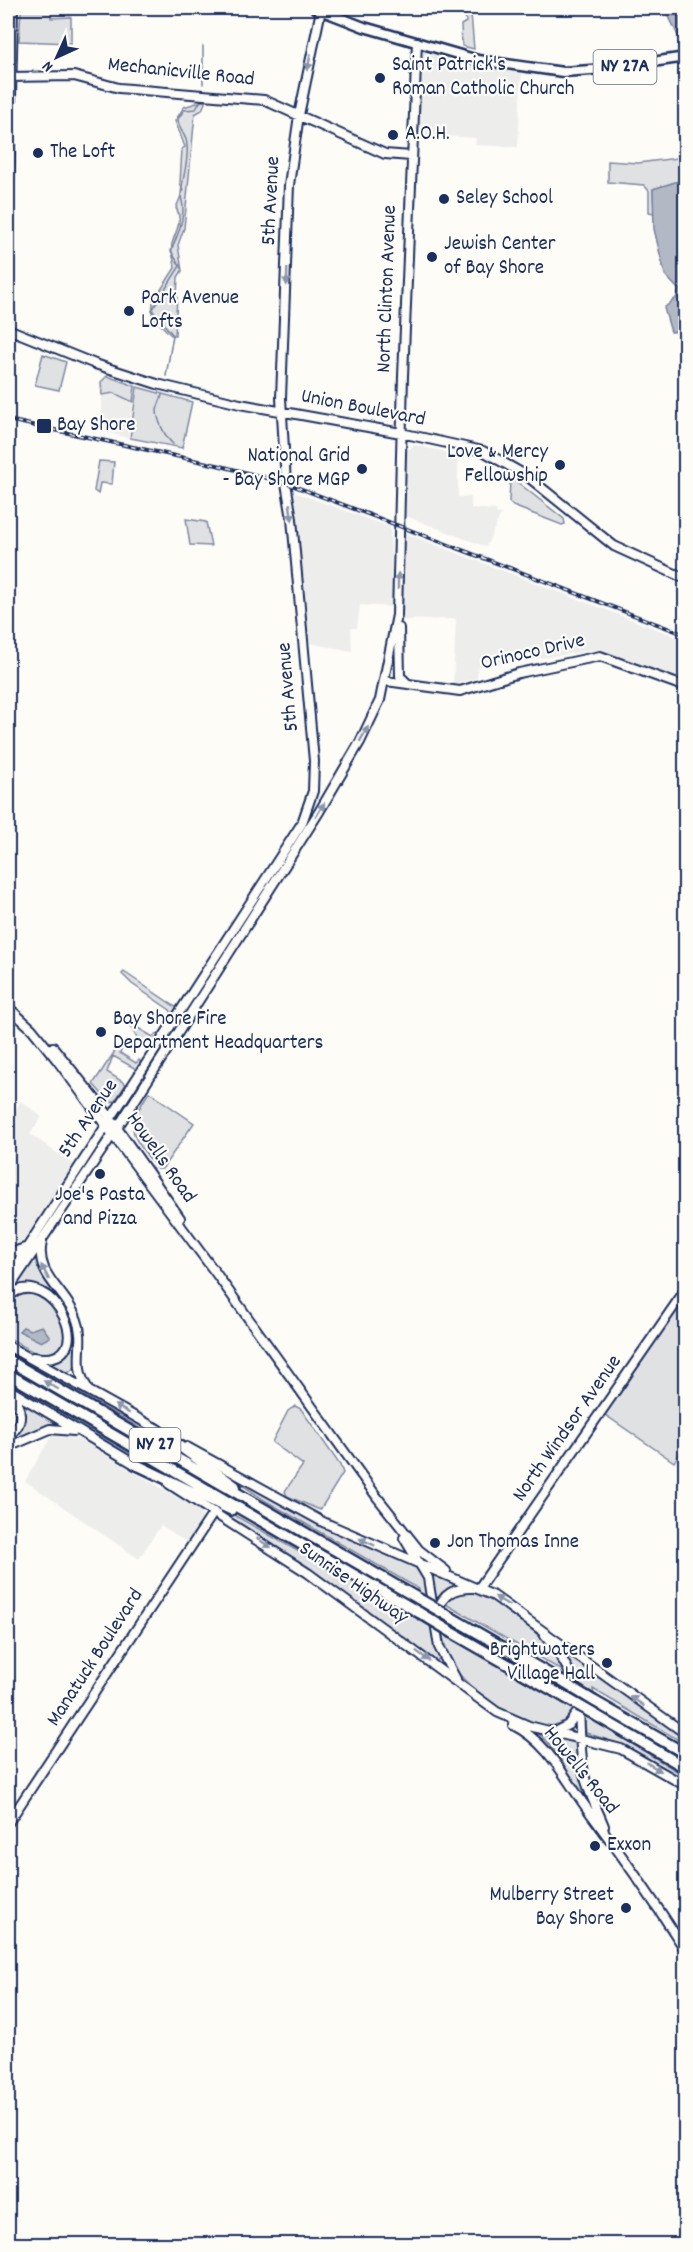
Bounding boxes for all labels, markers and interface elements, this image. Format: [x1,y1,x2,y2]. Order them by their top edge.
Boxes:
north arrow [27,27,87,87]
street label: Mechanicville Road [106,50,256,96]
road number: NY 27A [594,50,656,84]
place label: Saint Patrick's Roman Catholic Church [392,51,574,105]
one-way arrow [304,53,313,72]
text: N [37,55,59,77]
marker: Saint Patrick's Roman Catholic Church [373,71,387,85]
place label: A.O.H. [405,120,450,150]
marker: A.O.H. [386,128,400,142]
place label: The Loft [50,138,115,168]
marker: The Loft [31,146,45,160]
street label: 5th Avenue [255,156,289,246]
place label: Seley School [456,184,553,214]
marker: Seley School [437,192,451,206]
street label: North Clinton Avenue [370,205,406,373]
place label: Jewish Center of Bay Shore [444,230,556,284]
marker: Jewish Center of Bay Shore [425,250,439,264]
one-way arrow [282,268,292,287]
place label: Park Avenue Lofts [141,284,239,338]
marker: Park Avenue Lofts [122,304,136,318]
street label: Union Boulevard [298,382,428,436]
place label: Bay Shore [57,411,135,441]
marker: Bay Shore [35,417,53,435]
place label: Love & Mercy Fellowship [447,438,548,492]
place label: National Grid - Bay Shore MGP [222,442,350,496]
marker: Love & Mercy Fellowship [553,458,567,472]
marker: National Grid - Bay Shore MGP [355,462,369,476]
one-way arrow [287,502,296,521]
one-way arrow [393,572,402,591]
street label: Orinoco Drive [478,626,588,680]
street label: 5th Avenue [270,641,308,733]
one-way arrow [359,725,369,742]
one-way arrow [314,802,325,818]
place label: Bay Shore Fire Department Headquarters [113,1005,323,1059]
marker: Bay Shore Fire Department Headquarters [94,1025,108,1039]
street label: 5th Avenue [52,1074,126,1164]
street label: Howells Road [117,1106,203,1210]
marker: Joe's Pasta and Pizza [93,1167,107,1181]
place label: Joe's Pasta and Pizza [55,1181,146,1235]
one-way arrow [41,1263,51,1281]
street label: North Windsor Avenue [506,1349,630,1509]
one-way arrow [43,1381,60,1391]
one-way arrow [113,1404,130,1414]
road number: NY 27 [130,1428,180,1462]
place label: Jon Thomas Inne [447,1528,579,1558]
street label: Sunrise Highway [292,1535,414,1633]
one-way arrow [358,1536,376,1546]
marker: Jon Thomas Inne [428,1536,442,1550]
one-way arrow [256,1538,272,1549]
street label: Manatuck Boulevard [40,1583,152,1733]
one-way arrow [494,1596,510,1607]
place label: Brightwaters Village Hall [490,1636,595,1690]
one-way arrow [415,1650,431,1662]
marker: Brightwaters Village Hall [600,1656,614,1670]
one-way arrow [630,1695,646,1707]
street label: Howells Road [535,1720,625,1822]
one-way arrow [646,1761,662,1772]
place label: Exxon [607,1831,651,1861]
marker: Exxon [588,1839,602,1853]
place label: Mulberry Street Bay Shore [489,1881,614,1935]
marker: Mulberry Street Bay Shore [619,1901,633,1915]

